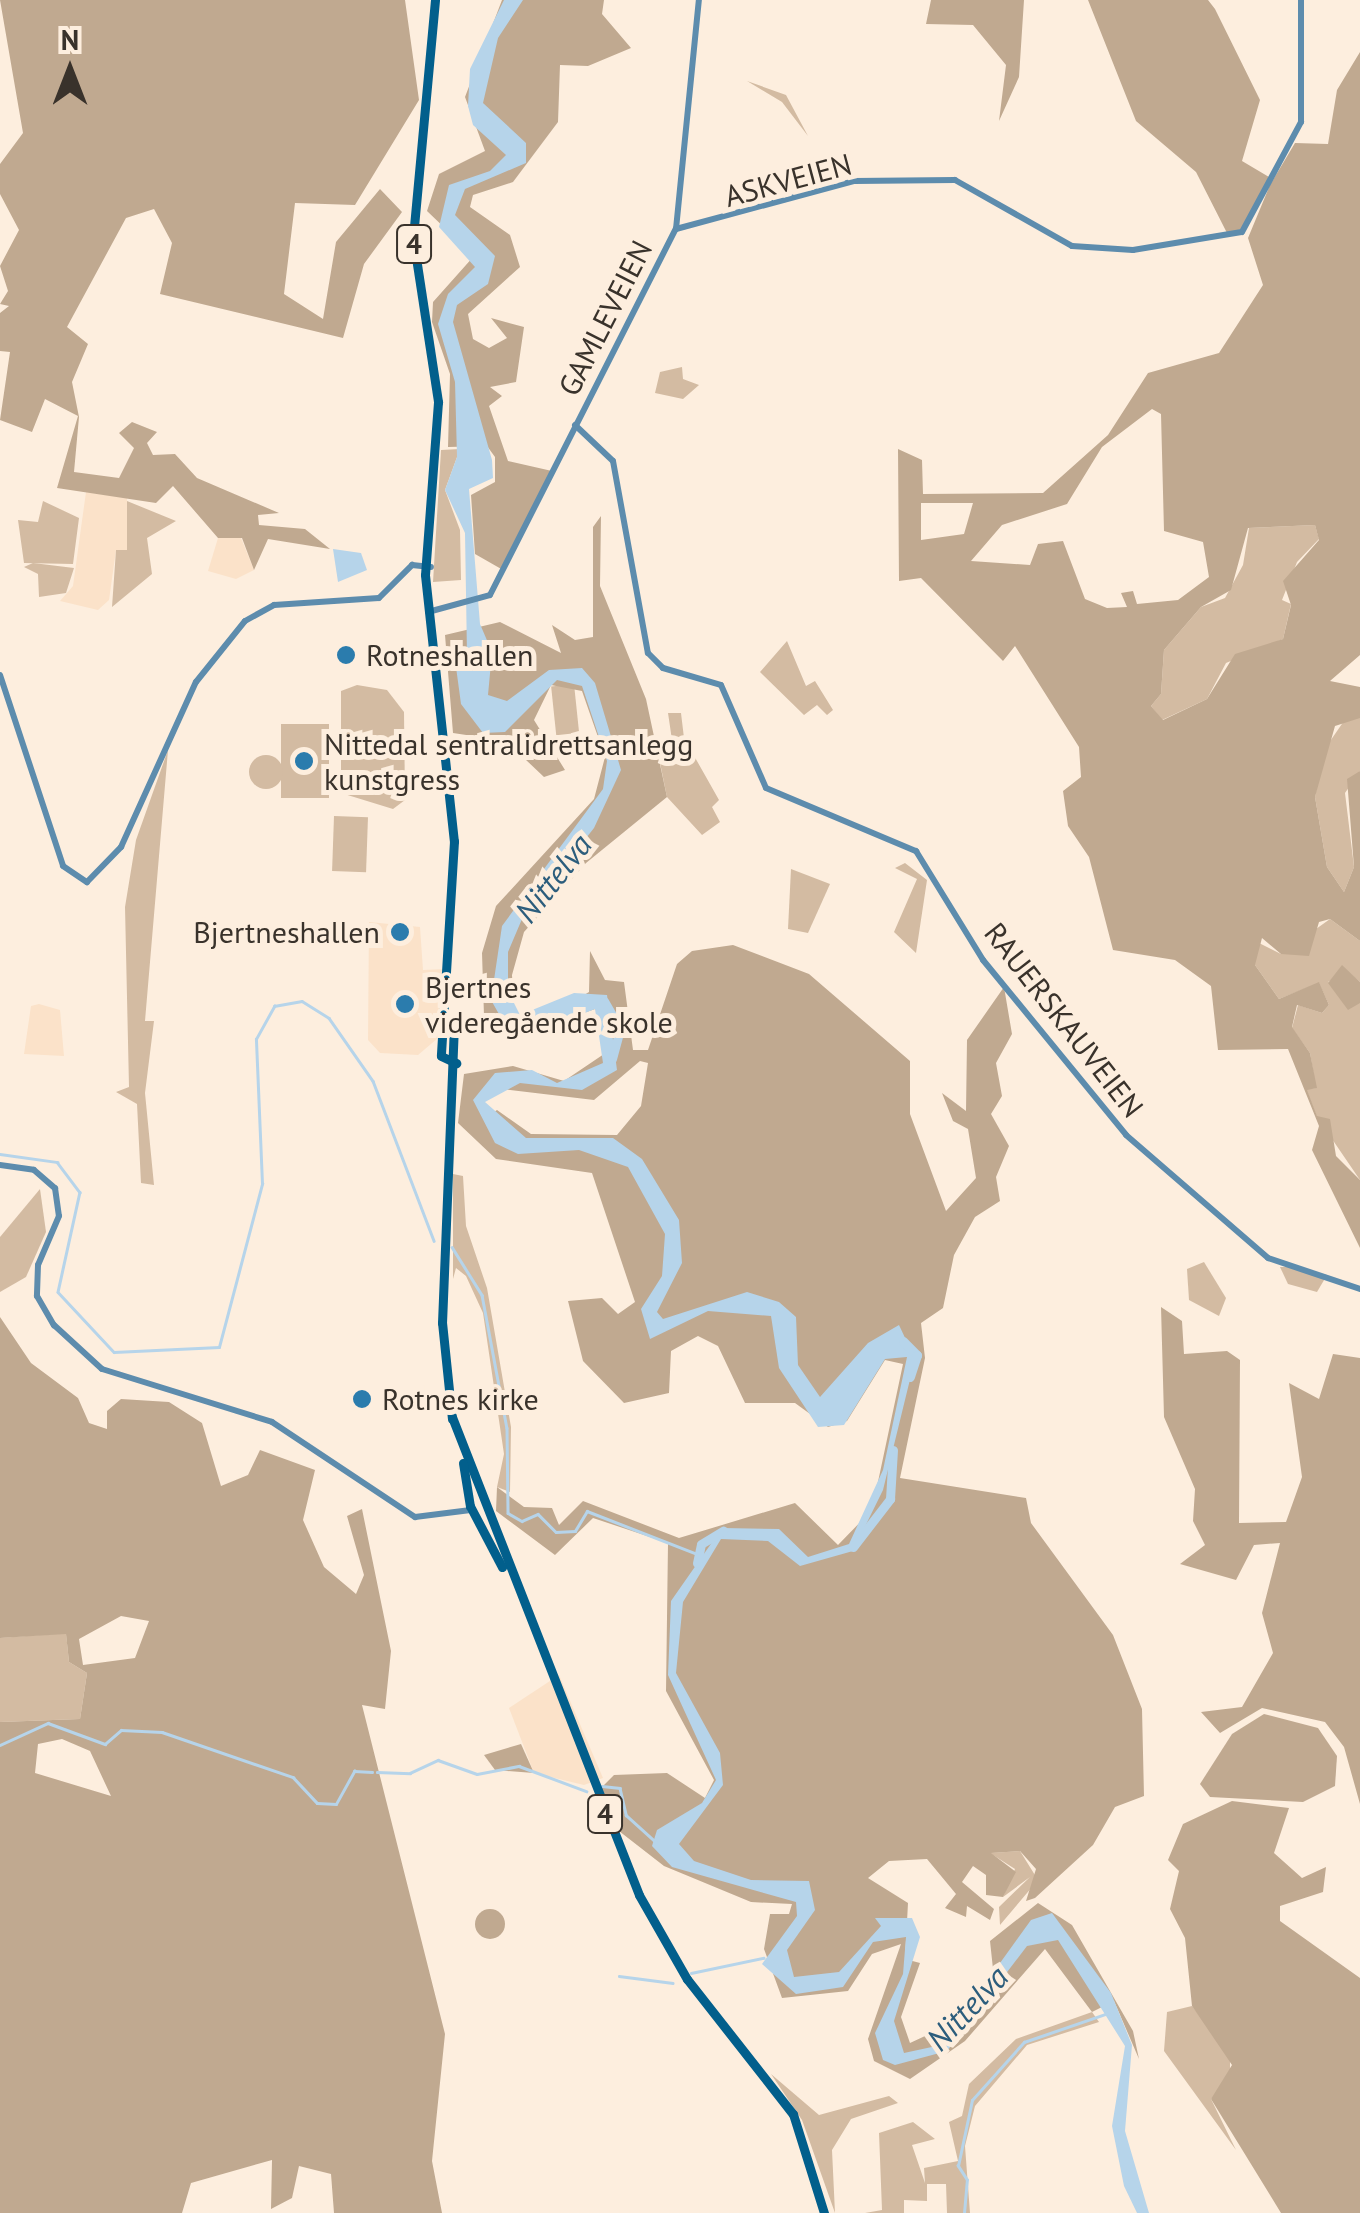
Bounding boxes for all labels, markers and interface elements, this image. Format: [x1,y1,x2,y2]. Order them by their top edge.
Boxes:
north arrow [20,20,120,120]
text: N [61,21,79,58]
street label: ASKVEIEN [721,146,855,214]
road number: 4 [394,221,434,267]
street label: GAMLEVEIEN [551,234,659,402]
place label: Rotneshallen [366,637,533,673]
marker: Rotneshallen [335,644,357,666]
place label: Nittedal sentralidrettsanlegg kunstgress [324,726,693,796]
marker: Nittedal sentralidrettsanlegg kunstgress [293,750,315,772]
water label: Nittelva [507,826,599,930]
place label: Bjertneshallen [193,914,380,950]
street label: RAUERSKAUVEIEN [977,916,1151,1124]
marker: Bjertneshallen [389,921,411,943]
place label: Bjertnes videregående skole [425,969,673,1040]
marker: Bjertnes videregående skole [394,993,416,1015]
place label: Rotnes kirke [382,1381,539,1417]
marker: Rotnes kirke [351,1388,373,1410]
road number: 4 [585,1791,625,1837]
water label: Nittelva [918,1958,1016,2058]

